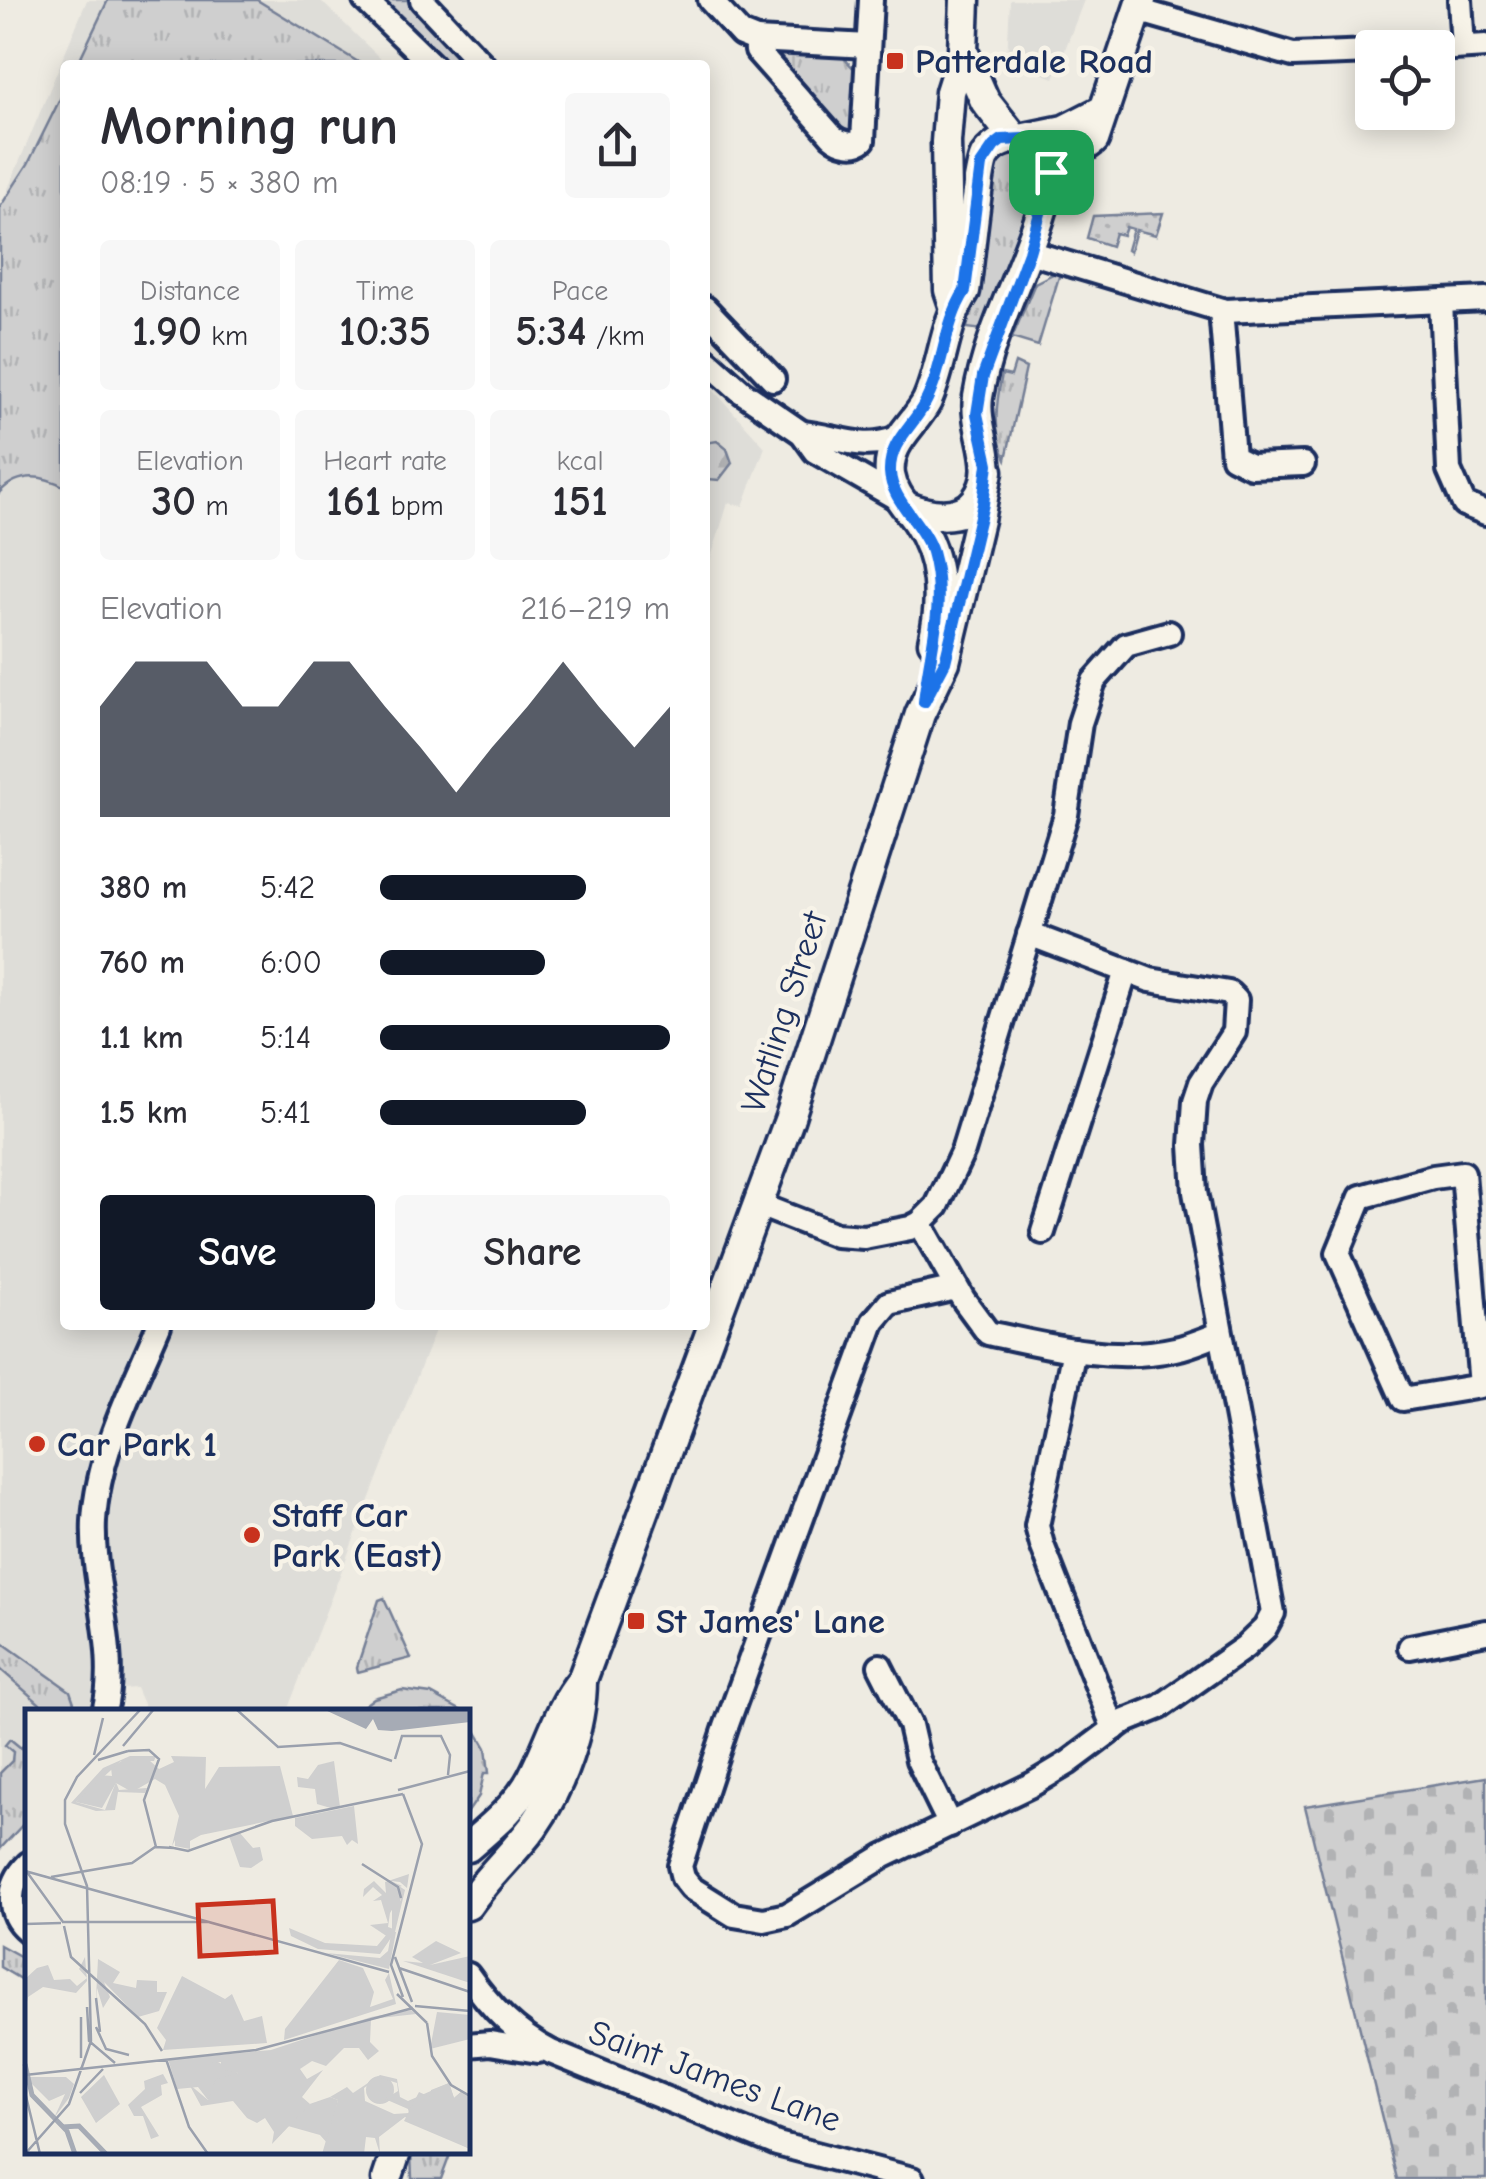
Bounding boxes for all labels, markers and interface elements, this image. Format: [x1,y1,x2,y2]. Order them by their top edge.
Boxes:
map controls [1355,30,1455,130]
button: locate [1355,30,1455,130]
place label: Patterdale Road [915,41,1153,82]
marker: Patterdale Road [884,50,906,72]
button: share [565,93,670,198]
text: Morning run [100,94,398,158]
pin [1009,130,1094,215]
icon: arrive [1024,145,1079,200]
text: 08:19 · 5 × 380 m [100,164,339,201]
text: Distance [140,275,240,307]
text: Time [356,275,414,307]
text: Pace [552,275,608,307]
text: 1.90 [132,307,202,356]
text: 10:35 [339,307,431,356]
text: 5:34 [515,307,587,356]
text: km [202,320,248,352]
text: /km [587,320,645,352]
text: Elevation [136,445,244,477]
text: Heart rate [323,445,447,477]
text: kcal [556,445,604,477]
text: 30 [151,477,196,526]
text: 161 [326,477,381,526]
text: 151 [552,477,608,526]
text: m [196,490,229,522]
text: bpm [381,490,444,522]
text: Elevation [100,590,223,627]
text: 216–219 m [520,590,670,627]
text: 380 m [100,869,187,906]
text: 5:42 [260,869,315,906]
street label: Watling Street [732,905,836,1118]
text: 760 m [100,944,185,981]
text: 6:00 [260,944,322,981]
text: 1.1 km [100,1019,183,1056]
text: 5:14 [260,1019,311,1056]
text: 1.5 km [100,1094,188,1131]
text: 5:41 [260,1094,311,1131]
button: Save [100,1195,375,1310]
button: Share [395,1195,670,1310]
place label: Car Park 1 [57,1424,217,1465]
marker: Car Park 1 [26,1433,48,1455]
place label: Staff Car Park (East) [272,1495,443,1576]
marker: Staff Car Park (East) [241,1524,263,1546]
place label: St James' Lane [656,1601,885,1642]
marker: St James' Lane [625,1610,647,1632]
inset map [25,1709,470,2154]
street label: Saint James Lane [583,2011,847,2141]

